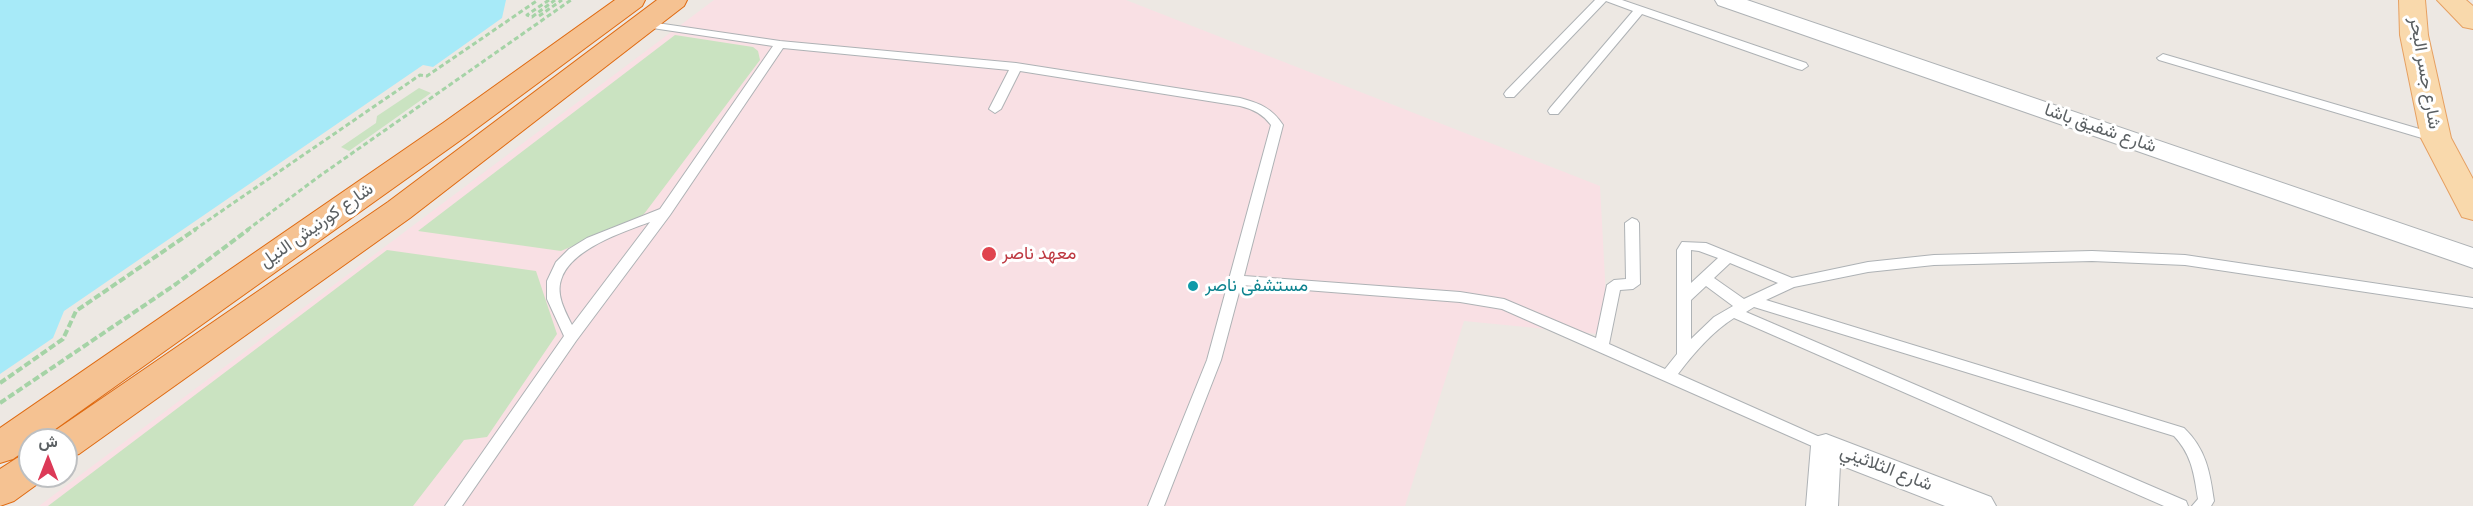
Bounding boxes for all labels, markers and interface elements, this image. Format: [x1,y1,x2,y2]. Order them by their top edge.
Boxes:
street label: شارع جسر البحر [2404,15,2444,131]
street label: شارع شفيق باشا [2041,100,2159,158]
street label: شارع كورنيش النيل [256,179,378,273]
place label: معهد ناصر [1002,243,1076,265]
marker: معهد ناصر [980,245,998,263]
place label: مستشفى ناصر [1205,275,1308,297]
marker: مستشفى ناصر [1186,279,1200,293]
north arrow [18,428,78,488]
text: ش [38,432,58,451]
street label: شارع الثلاثيني [1837,441,1935,497]

